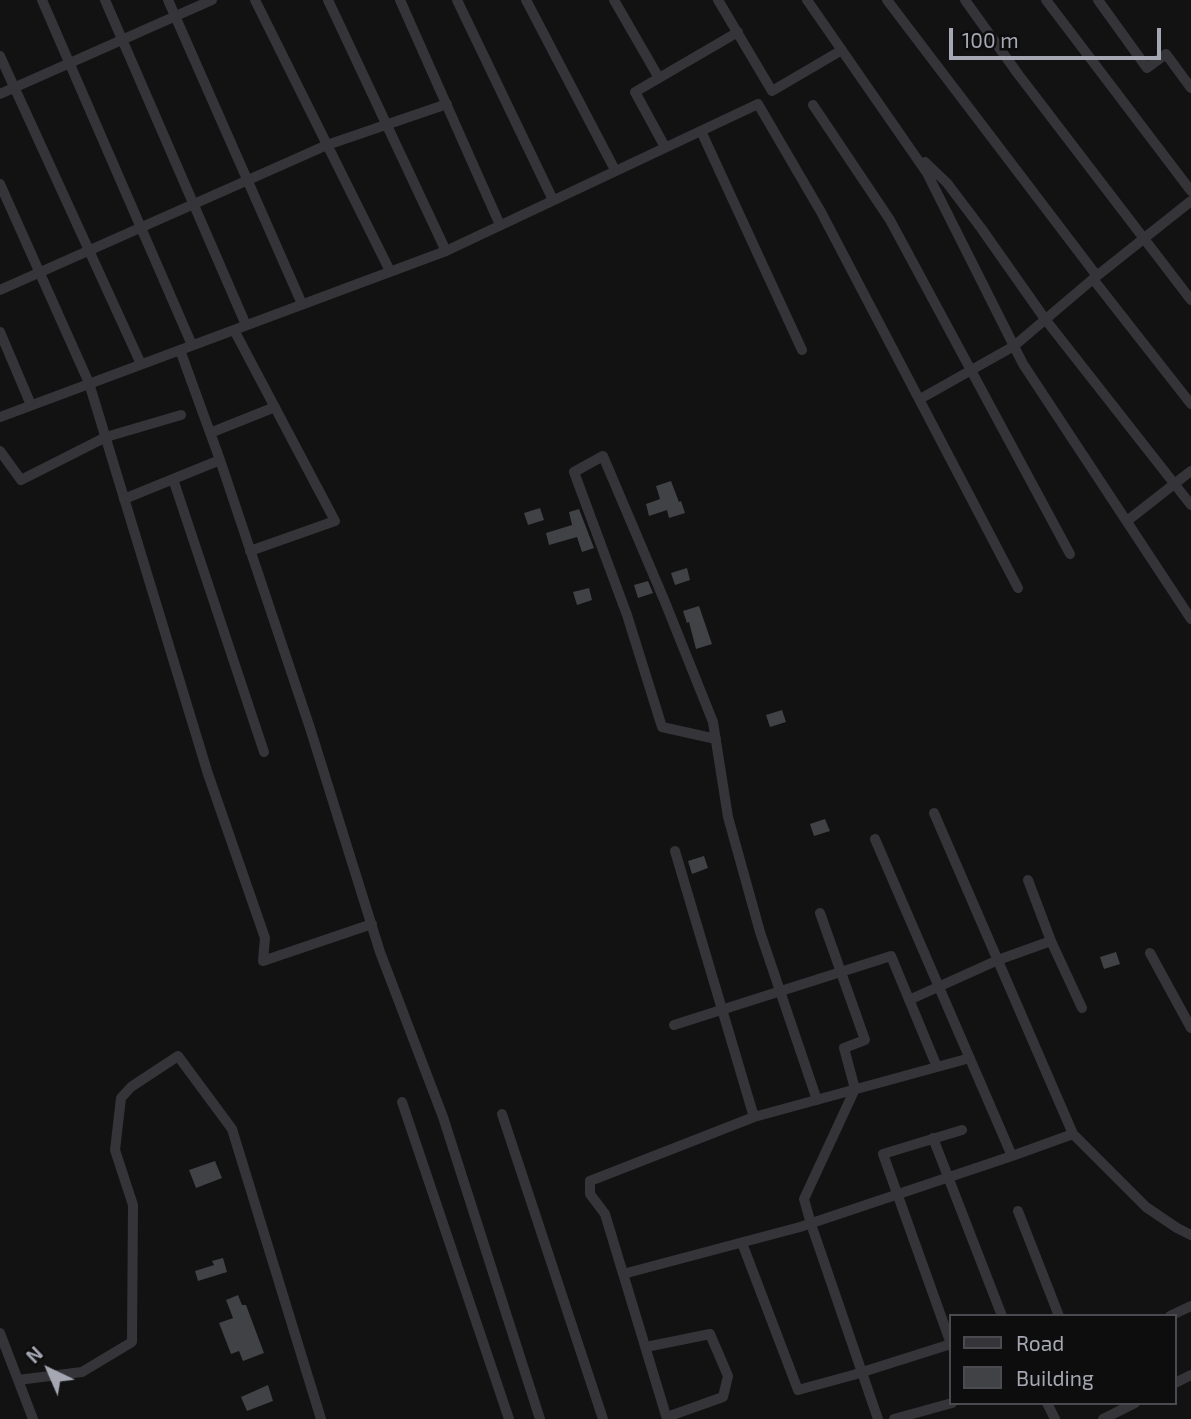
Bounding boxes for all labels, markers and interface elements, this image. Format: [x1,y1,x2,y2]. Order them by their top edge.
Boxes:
scale bar [953,14,1165,58]
text: 100 m [962,27,1019,52]
legend [950,1314,1177,1405]
text: Road [1016,1330,1064,1355]
north arrow [14,1335,84,1405]
text: N [21,1341,47,1368]
text: Building [1016,1365,1094,1390]

